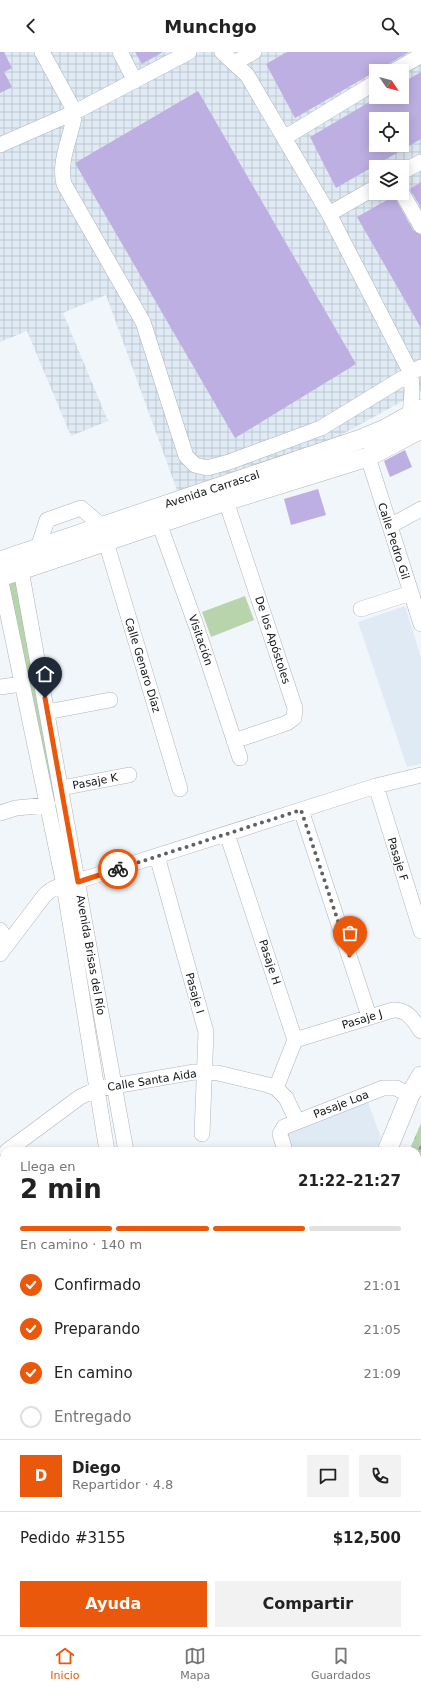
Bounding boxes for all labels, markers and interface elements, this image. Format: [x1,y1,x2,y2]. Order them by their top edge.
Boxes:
icon: back [20,15,42,37]
icon: search [379,15,401,37]
text: Munchgo [164,16,257,37]
north arrow [369,64,409,104]
map controls [369,64,409,200]
button: locate [369,112,409,152]
button: layers [369,160,409,200]
street label: Avenida Carrascal [163,468,261,511]
street label: Calle Pedro Gil [375,501,412,581]
street label: De los Apóstoles [252,595,293,686]
street label: Visitación [186,613,215,667]
street label: Calle Genaro Díaz [122,616,163,714]
pin [28,657,62,698]
icon: home [34,663,56,685]
street label: Pasaje K [71,771,120,792]
street label: Pasaje F [385,836,410,883]
courier [98,849,138,889]
icon: bike [107,858,129,880]
street label: Avenida Brisas del Río [74,894,108,1017]
pin [333,916,367,957]
icon: bag [339,922,361,944]
street label: Pasaje H [256,938,283,986]
street label: Pasaje I [182,971,207,1015]
street label: Pasaje J [340,1007,384,1032]
street label: Calle Santa Aida [106,1067,198,1094]
street label: Pasaje Loa [312,1088,371,1121]
text: Llega en [20,1159,75,1174]
text: 21:22–21:27 [298,1172,401,1190]
text: 2 min [20,1174,102,1204]
text: En camino · 140 m [20,1237,142,1252]
icon: check [20,1274,42,1296]
text: Confirmado [54,1276,141,1294]
text: 21:01 [364,1278,401,1293]
icon: check [20,1318,42,1340]
text: Preparando [54,1320,140,1338]
text: 21:05 [364,1322,401,1337]
icon: check [20,1362,42,1384]
text: En camino [54,1364,133,1382]
text: 21:09 [364,1366,401,1381]
text: Entregado [54,1408,131,1426]
button: chat [307,1455,349,1497]
button: phone [359,1455,401,1497]
text: Diego [72,1459,121,1477]
text: D [35,1467,47,1485]
text: Repartidor · 4.8 [72,1477,173,1492]
text: Pedido #3155 [20,1529,126,1547]
text: $12,500 [333,1529,401,1547]
button: Ayuda [20,1581,207,1627]
button: Compartir [215,1581,401,1627]
tab: Inicio [50,1645,79,1682]
tab: Mapa [180,1645,210,1682]
tab: Guardados [311,1645,371,1682]

